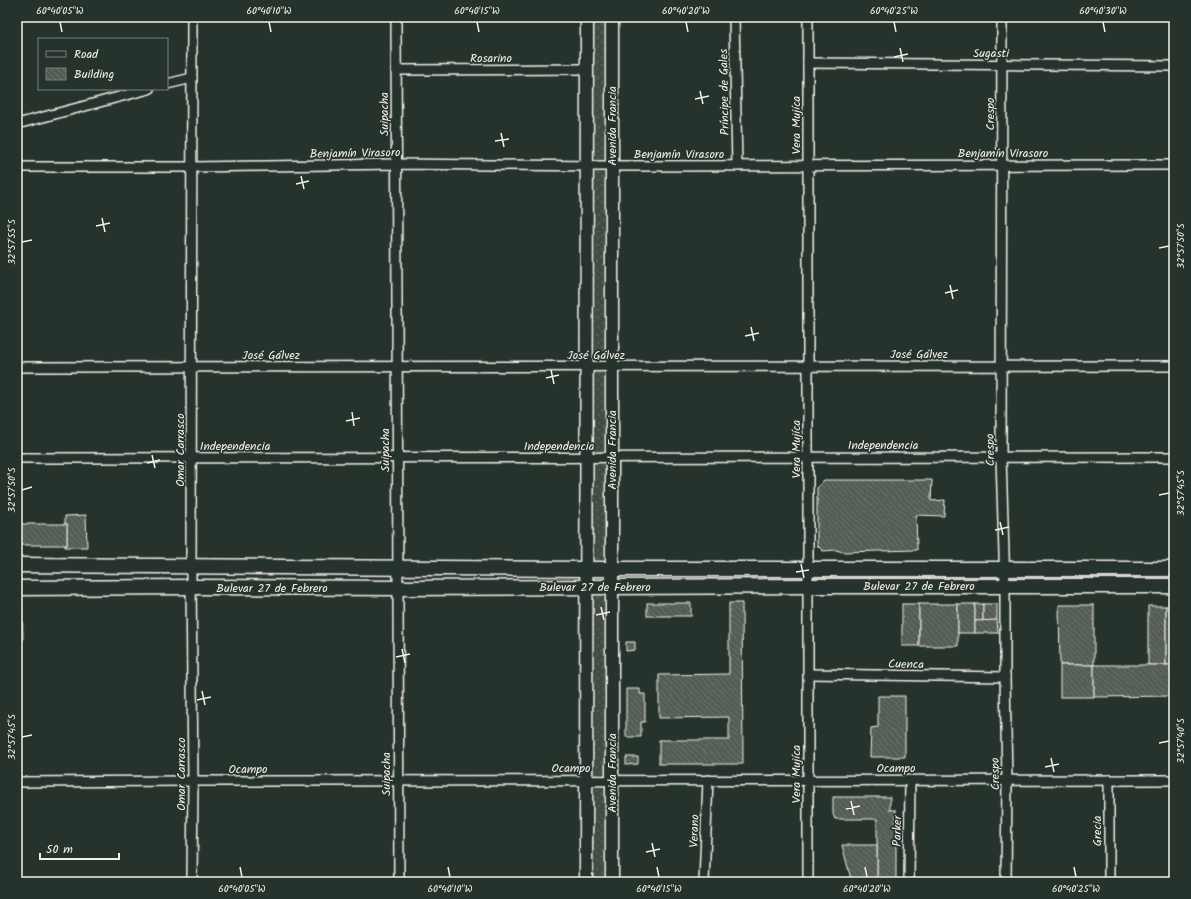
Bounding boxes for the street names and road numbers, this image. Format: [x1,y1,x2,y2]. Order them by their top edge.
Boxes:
street label: Sugasti [973,44,1010,63]
street label: Rosarino [470,49,512,68]
street label: Príncipe de Gales [714,49,735,135]
street label: Avenida Francia [603,86,622,166]
street label: Suipacha [375,92,394,136]
street label: Vera Mujíca [787,95,806,154]
street label: Crespo [981,98,1000,130]
street label: Benjamín Virasoro [310,143,400,164]
street label: Benjamín Virasoro [958,144,1048,163]
street label: Benjamín Virasoro [634,145,724,164]
street label: José Gálvez [890,345,948,364]
street label: José Gálvez [242,346,300,365]
street label: José Gálvez [567,346,625,365]
street label: Avenida Francia [603,410,622,490]
street label: Omar Carrasco [171,413,190,487]
street label: Vera Mujíca [787,419,806,478]
street label: Suipacha [376,428,395,472]
street label: Crespo [981,433,1000,467]
street label: Independencia [848,436,919,455]
street label: Independencia [200,437,271,456]
street label: Independencia [524,437,595,456]
street label: Bulevar 27 de Febrero [863,577,975,596]
street label: Bulevar 27 de Febrero [539,578,651,597]
street label: Bulevar 27 de Febrero [216,579,328,598]
street label: Cuenca [888,655,924,674]
street label: Avenida Francia [603,733,622,813]
street label: Omar Carrasco [172,737,191,811]
street label: Vera Mujíca [787,744,806,803]
street label: Suipacha [377,752,396,796]
street label: Crespo [986,757,1005,791]
street label: Ocampo [551,759,591,778]
street label: Ocampo [876,759,916,778]
street label: Ocampo [228,760,268,779]
street label: Verano [684,814,705,848]
street label: Parker [888,814,907,847]
street label: Grecia [1088,815,1107,846]

